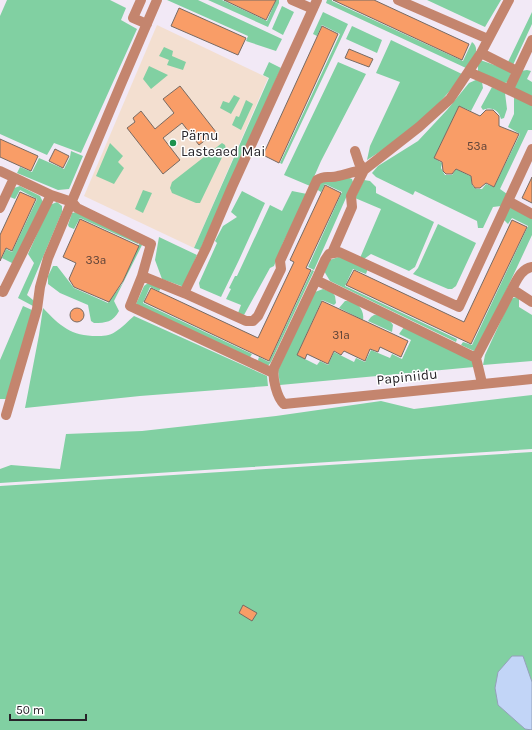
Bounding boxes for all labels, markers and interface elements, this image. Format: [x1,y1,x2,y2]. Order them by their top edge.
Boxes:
place label: Pärnu Lasteaed Mai [181,127,265,160]
marker: Pärnu Lasteaed Mai [168,138,178,148]
house number: 53a [467,139,487,153]
house number: 33a [86,253,106,267]
house number: 31a [332,328,350,342]
street label: Papiniidu [376,365,438,389]
scale bar [10,696,86,722]
text: 50 m [16,703,44,717]

